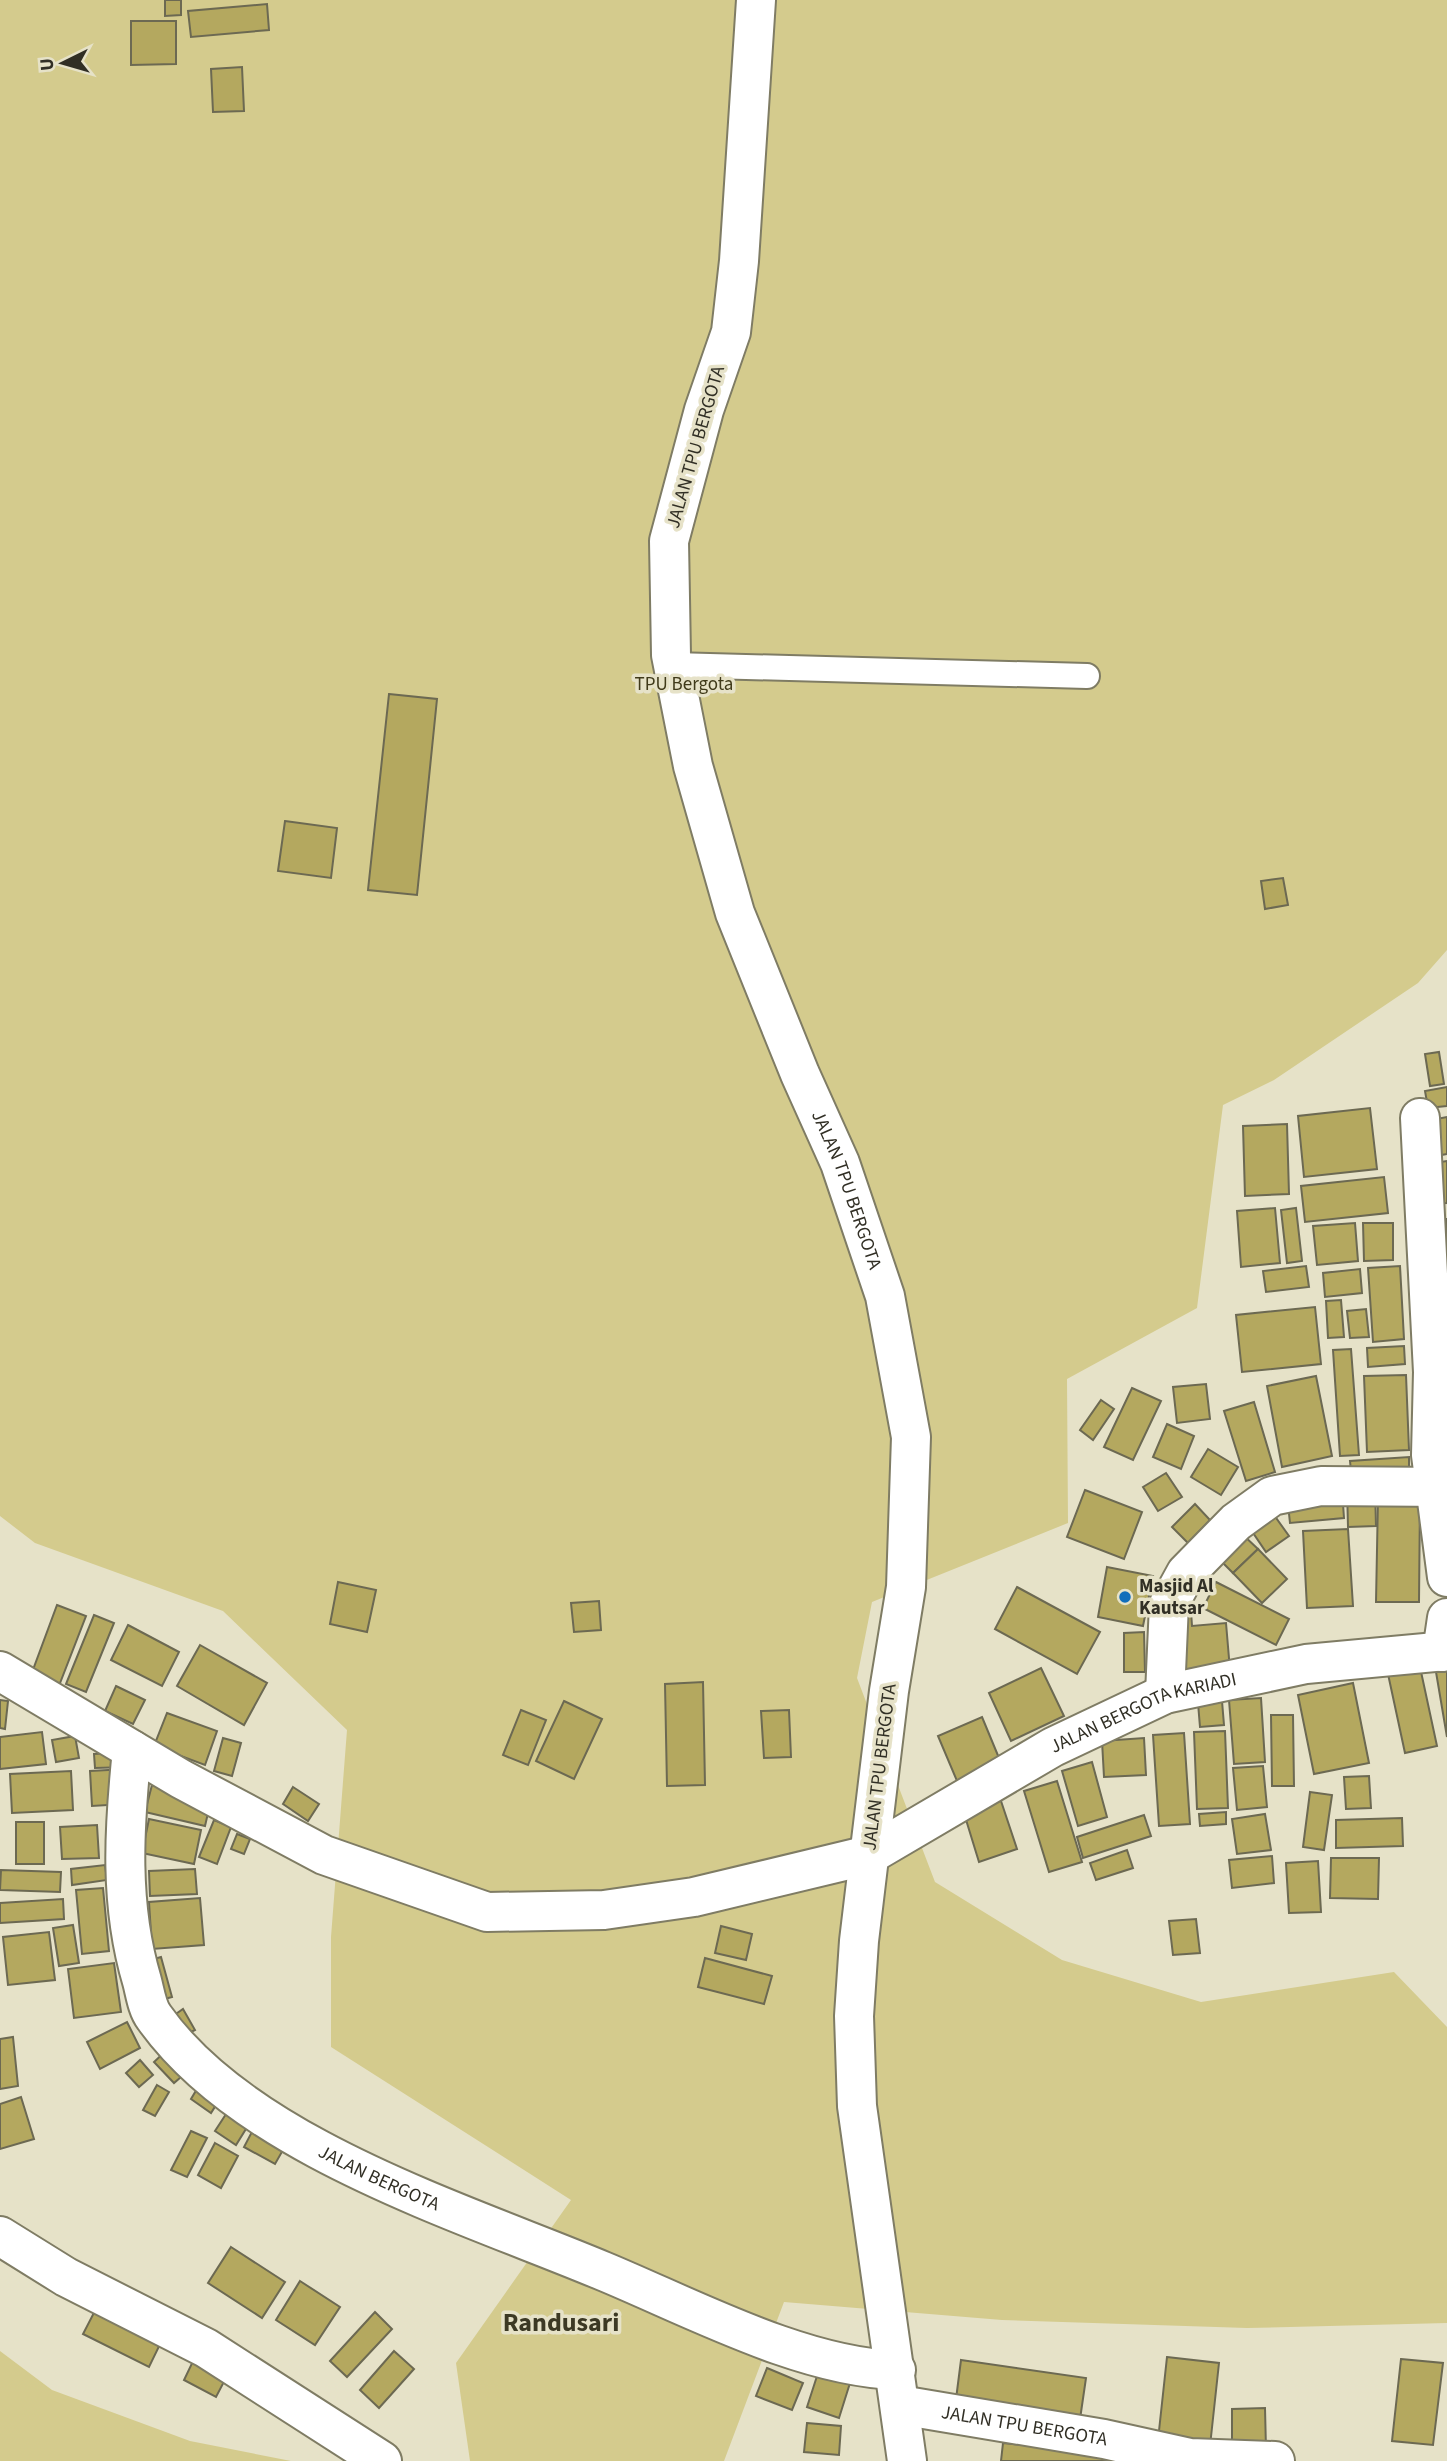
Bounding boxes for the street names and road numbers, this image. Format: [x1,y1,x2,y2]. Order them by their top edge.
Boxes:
street label: JALAN TPU BERGOTA [660,362,732,531]
street label: JALAN TPU BERGOTA [805,1106,889,1274]
street label: JALAN BERGOTA KARIADI [1045,1666,1239,1760]
street label: JALAN TPU BERGOTA [856,1681,904,1852]
street label: JALAN BERGOTA [314,2138,445,2218]
street label: JALAN TPU BERGOTA [939,2399,1110,2453]

